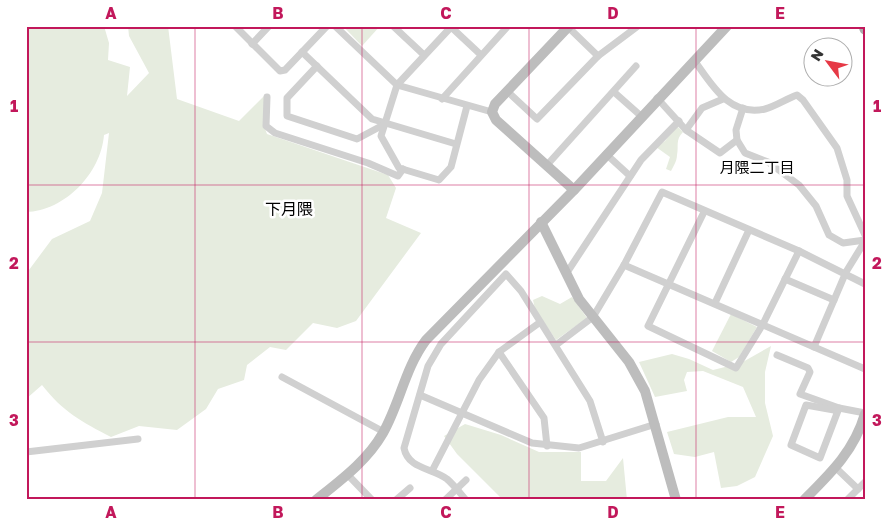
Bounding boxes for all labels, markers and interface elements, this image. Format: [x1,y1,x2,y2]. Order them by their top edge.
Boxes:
text: A [105,3,117,23]
text: B [272,3,284,23]
text: C [440,3,452,23]
text: D [607,3,619,23]
text: E [775,3,785,23]
north arrow [804,38,854,88]
text: N [807,46,827,64]
text: 1 [10,96,18,116]
text: 1 [873,96,881,116]
district label: 月隈二丁目 [719,158,795,176]
district label: 下月隈 [265,199,313,219]
text: 2 [9,253,19,273]
text: 2 [872,253,882,273]
text: 3 [9,410,19,430]
text: 3 [872,410,882,430]
text: A [105,502,117,522]
text: B [272,502,284,522]
text: C [440,502,452,522]
text: D [607,502,619,522]
text: E [775,502,785,522]

